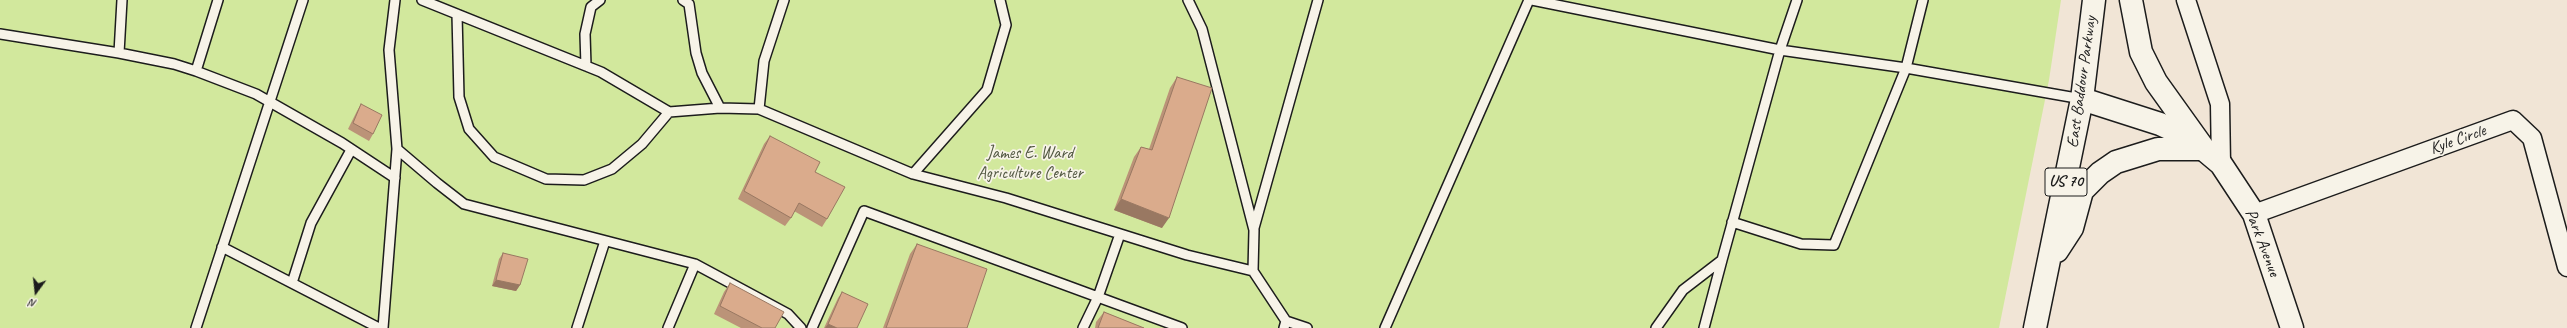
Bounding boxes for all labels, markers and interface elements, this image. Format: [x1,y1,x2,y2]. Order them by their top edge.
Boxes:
street label: East Baddour Parkway [2063,15,2101,149]
street label: Kyle Circle [2427,121,2489,159]
park label: James E. Ward Agriculture Center [977,144,1083,184]
road number: US 70 [2045,168,2087,196]
street label: Park Avenue [2240,207,2284,279]
north arrow [16,272,56,312]
text: N [28,296,38,311]

